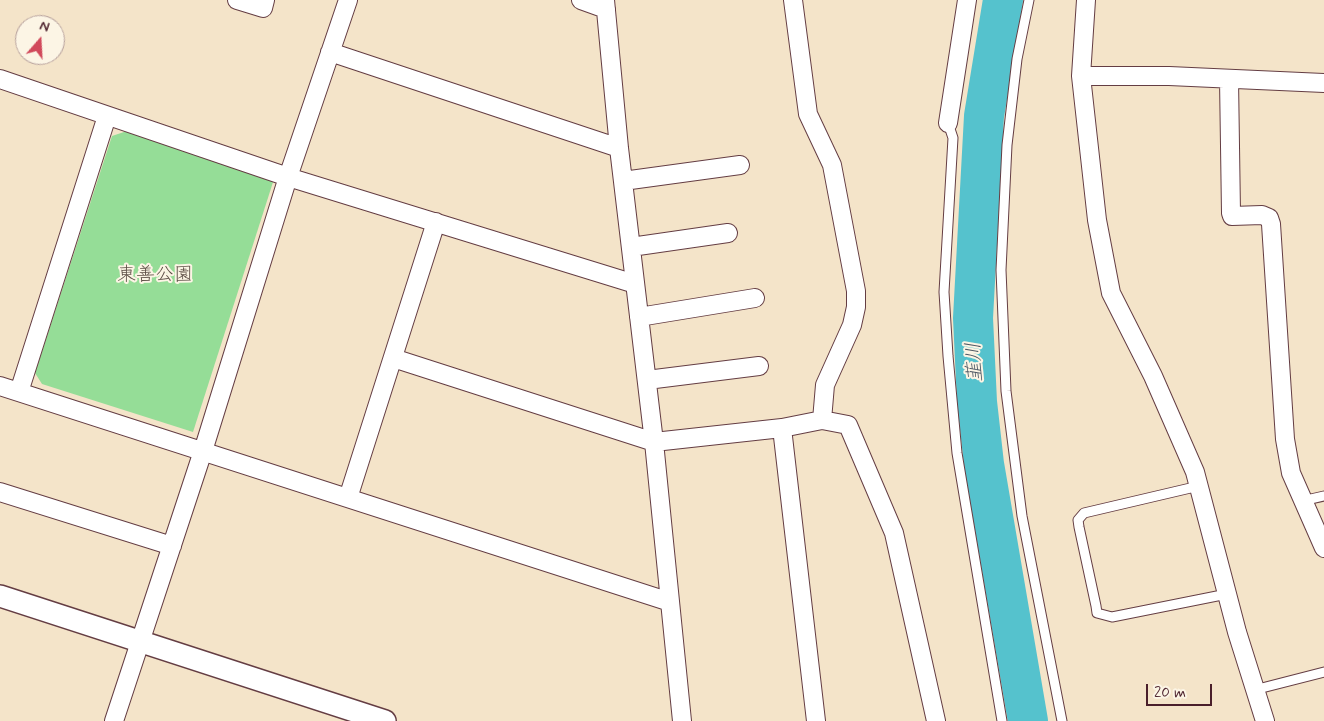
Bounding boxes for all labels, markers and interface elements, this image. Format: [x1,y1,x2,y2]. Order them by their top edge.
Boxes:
north arrow [15,15,65,65]
text: N [37,17,52,37]
park label: 東善公園 [117,265,193,287]
water label: 韮川 [963,341,989,383]
scale bar [1149,674,1215,706]
text: 20 m [1154,683,1186,703]

